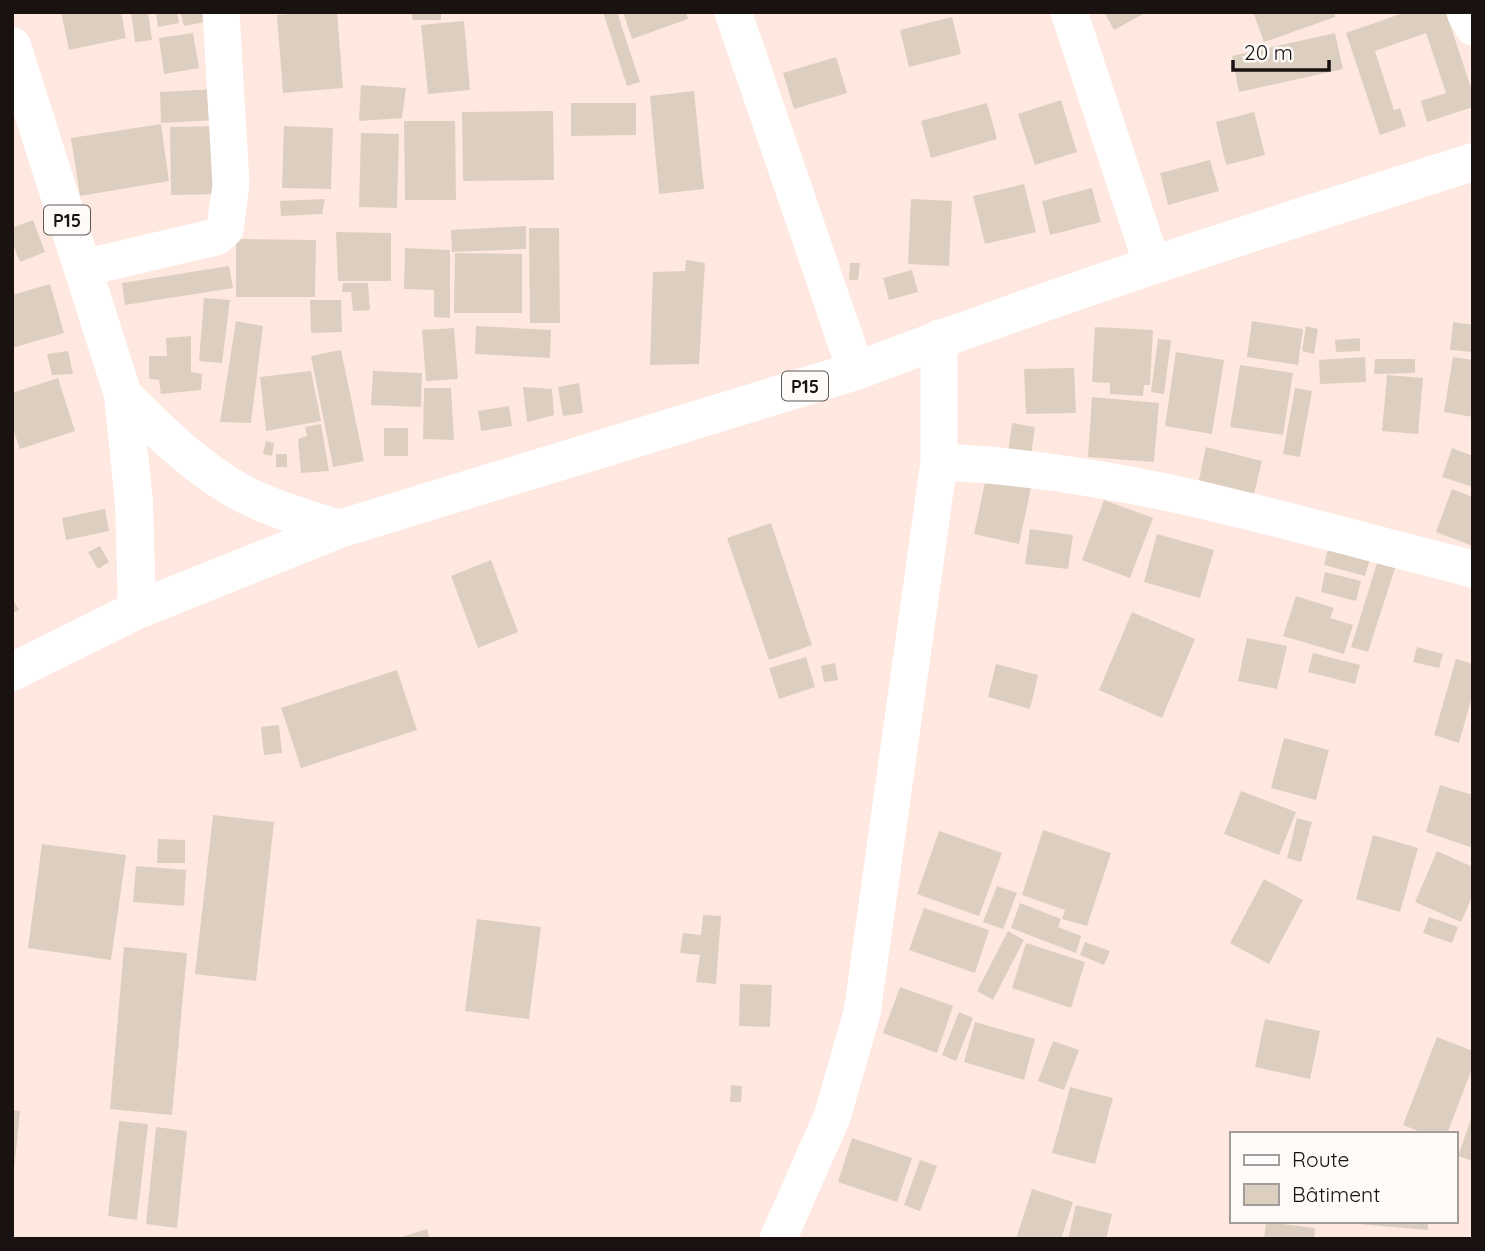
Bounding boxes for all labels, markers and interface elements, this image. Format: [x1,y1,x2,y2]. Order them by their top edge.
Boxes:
scale bar [1233,28,1329,72]
text: 20 m [1244,39,1293,65]
road number: P15 [44,205,90,234]
road number: P15 [782,372,828,400]
legend [1230,1132,1457,1223]
text: Route [1292,1146,1349,1172]
text: Bâtiment [1292,1181,1380,1207]

